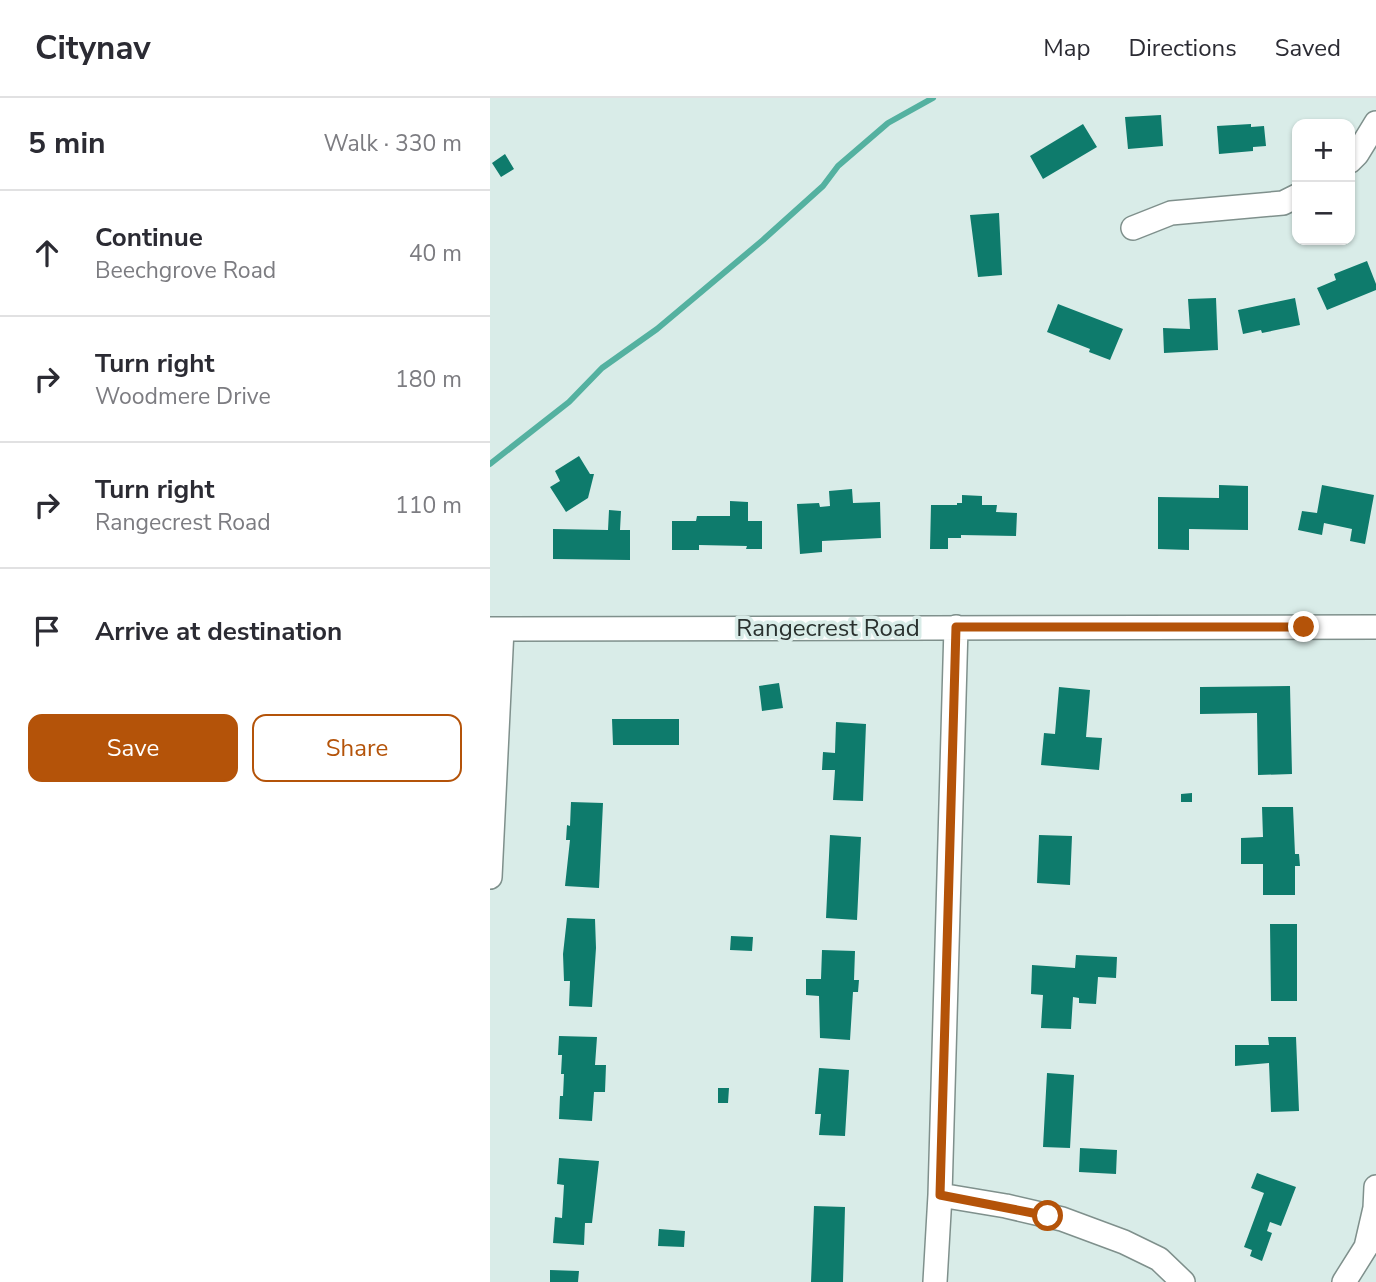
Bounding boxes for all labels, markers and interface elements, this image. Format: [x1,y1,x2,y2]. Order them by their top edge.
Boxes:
text: Citynav [35,26,151,71]
text: Map [1043,32,1090,64]
text: Directions [1128,32,1237,64]
text: Saved [1275,32,1341,64]
map controls [1292,119,1355,245]
button: + [1292,119,1355,182]
text: 5 min [28,123,106,164]
text: Walk · 330 m [323,128,462,159]
button: − [1292,182,1355,245]
text: Continue [95,220,203,255]
icon: ahead [28,234,66,272]
text: 40 m [409,238,462,269]
text: Beechgrove Road [95,255,276,286]
text: Turn right [95,346,214,381]
icon: right [28,360,66,398]
text: 180 m [395,364,462,395]
text: Woodmere Drive [95,381,271,412]
text: Turn right [95,472,214,507]
icon: right [28,486,66,524]
text: 110 m [395,490,462,521]
text: Rangecrest Road [95,507,271,538]
route end [1288,611,1319,642]
icon: arrive [28,612,66,650]
street label: Rangecrest Road [736,612,920,644]
text: Arrive at destination [95,614,342,649]
button: Save [28,714,238,782]
button: Share [252,714,462,782]
route start [1032,1200,1063,1231]

